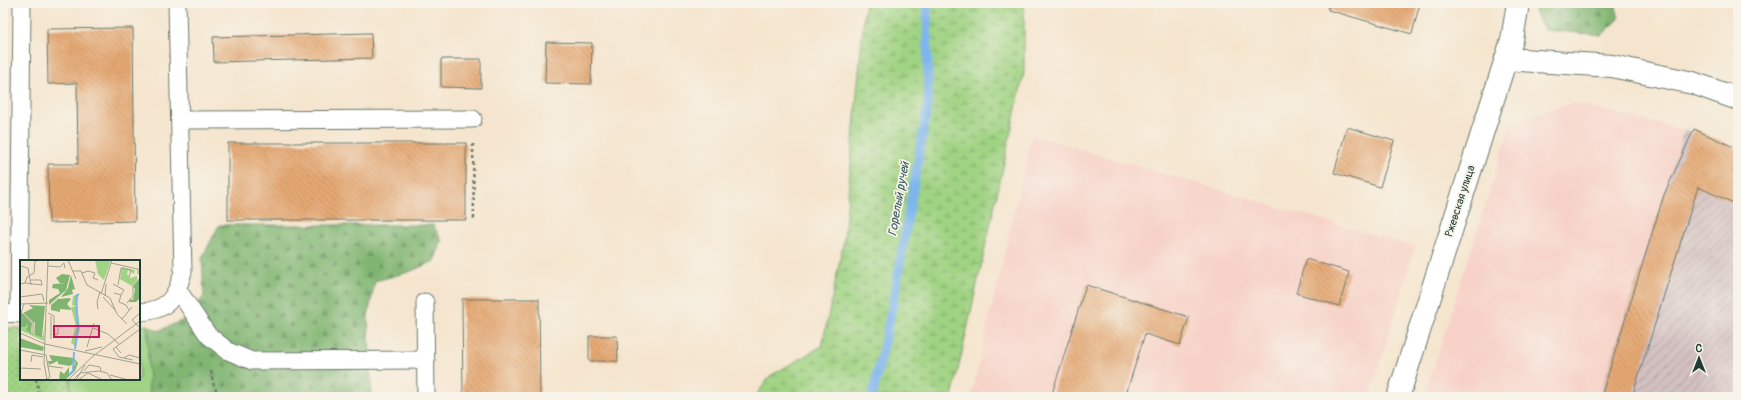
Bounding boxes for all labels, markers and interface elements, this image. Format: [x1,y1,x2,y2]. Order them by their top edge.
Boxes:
water label: Горелый ручей [885,160,913,237]
street label: Ржевская улица [1442,163,1478,239]
inset map [20,260,140,380]
north arrow [1679,338,1719,378]
text: С [1696,342,1703,355]

